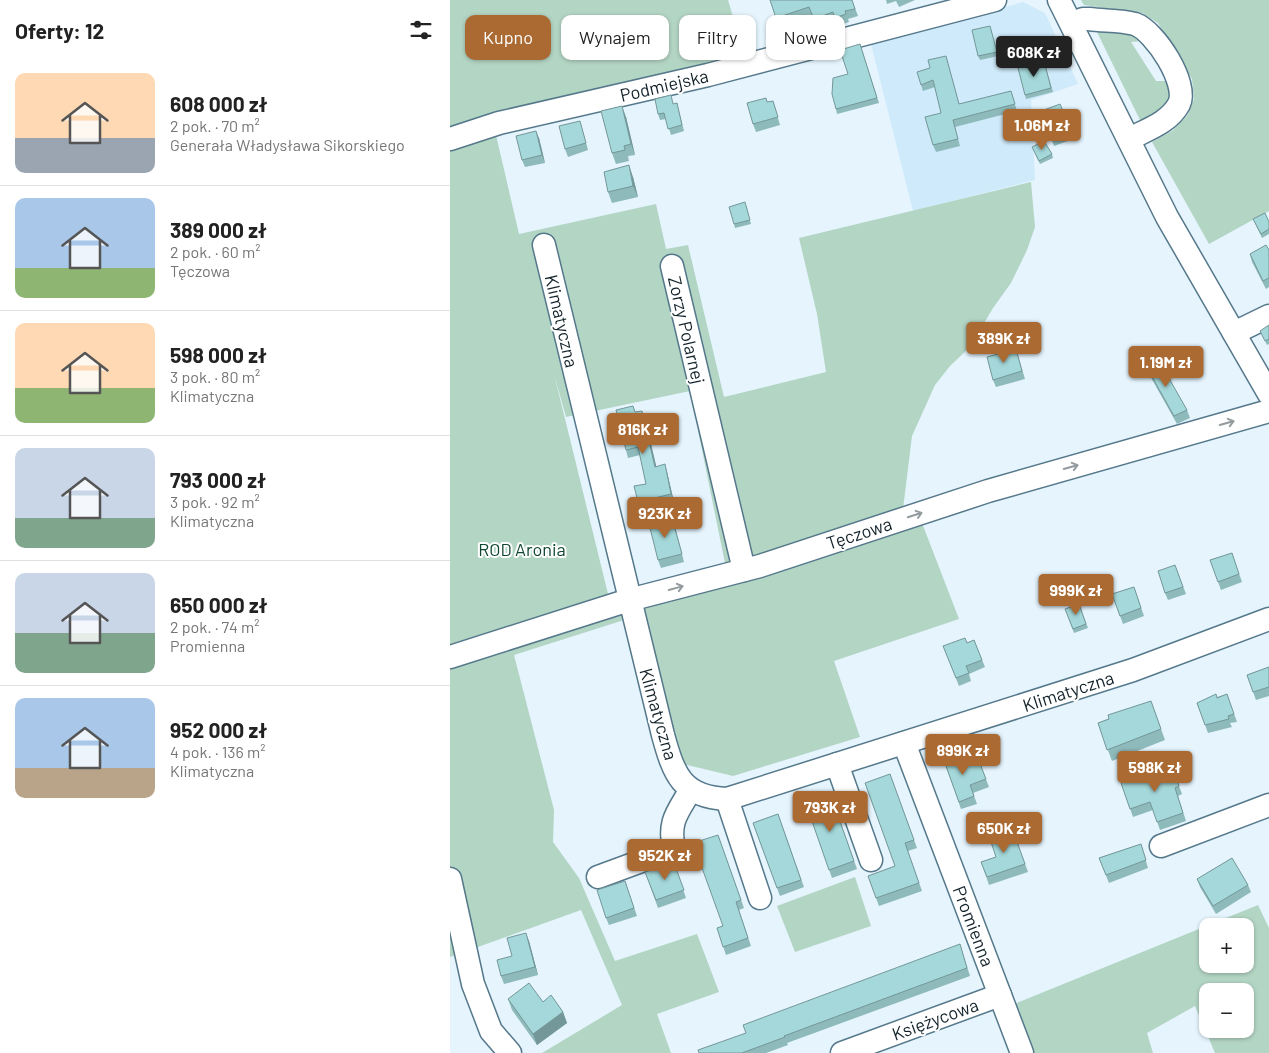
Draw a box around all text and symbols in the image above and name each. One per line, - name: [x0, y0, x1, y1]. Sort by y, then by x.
- chip: Kupno: [465, 15, 551, 60]
- chip: Wynajem: [561, 15, 669, 60]
- chip: Filtry: [679, 15, 756, 60]
- chip: Nowe: [766, 15, 845, 60]
- icon: filters: [407, 16, 435, 44]
- text: Oferty: 12: [15, 18, 104, 43]
- pin: 608K zł: [988, 36, 1080, 78]
- text: 608K zł: [1007, 42, 1061, 61]
- street label: Podmiejska: [618, 64, 710, 106]
- text: 608 000 zł: [170, 91, 268, 116]
- icon: home: [55, 93, 115, 153]
- pin: 1.06M zł: [990, 108, 1094, 151]
- text: 1.06M zł: [1014, 115, 1070, 134]
- text: 2 pok. · 70 m²: [170, 116, 260, 135]
- text: Generała Władysława Sikorskiego: [170, 135, 405, 154]
- text: 389 000 zł: [170, 217, 267, 242]
- icon: home: [55, 218, 115, 278]
- text: 2 pok. · 60 m²: [170, 242, 260, 261]
- text: Tęczowa: [170, 261, 230, 280]
- street label: Klimatyczna: [541, 272, 583, 370]
- street label: Zorzy Polarnej: [664, 274, 710, 386]
- pin: 389K zł: [958, 322, 1050, 364]
- text: 389K zł: [977, 328, 1031, 347]
- text: 598 000 zł: [170, 342, 267, 367]
- icon: home: [55, 343, 115, 403]
- pin: 1.19M zł: [1114, 346, 1218, 388]
- text: 1.19M zł: [1139, 352, 1193, 371]
- text: 3 pok. · 80 m²: [170, 367, 260, 386]
- text: Klimatyczna: [170, 386, 254, 405]
- pin: 816K zł: [597, 412, 689, 455]
- one-way arrow: [1219, 418, 1235, 427]
- text: 816K zł: [618, 419, 668, 438]
- one-way arrow: [1062, 462, 1078, 472]
- text: 793 000 zł: [170, 467, 266, 492]
- icon: home: [55, 468, 115, 528]
- text: 3 pok. · 92 m²: [170, 492, 260, 511]
- pin: 923K zł: [619, 496, 711, 539]
- text: 923K zł: [638, 503, 692, 522]
- one-way arrow: [907, 510, 923, 519]
- text: Klimatyczna: [170, 511, 254, 530]
- street label: Tęczowa: [824, 512, 894, 554]
- park label: ROD Aronia: [478, 538, 566, 560]
- pin: 999K zł: [1030, 574, 1122, 616]
- text: 999K zł: [1049, 580, 1103, 599]
- one-way arrow: [668, 583, 684, 592]
- text: 650 000 zł: [170, 592, 268, 617]
- icon: home: [55, 593, 115, 653]
- text: 2 pok. · 74 m²: [170, 617, 259, 636]
- text: Promienna: [170, 636, 245, 655]
- street label: Klimatyczna: [635, 665, 683, 763]
- street label: Klimatyczna: [1020, 666, 1116, 716]
- text: 952 000 zł: [170, 717, 267, 742]
- icon: home: [55, 718, 115, 778]
- pin: 899K zł: [917, 734, 1009, 776]
- text: 899K zł: [936, 740, 990, 759]
- text: 4 pok. · 136 m²: [170, 742, 265, 761]
- pin: 598K zł: [1109, 750, 1201, 793]
- text: 598K zł: [1128, 757, 1182, 776]
- text: Klimatyczna: [170, 761, 254, 780]
- pin: 793K zł: [784, 790, 876, 833]
- text: 793K zł: [804, 797, 856, 816]
- pin: 650K zł: [958, 812, 1050, 854]
- text: 650K zł: [977, 818, 1031, 837]
- pin: 952K zł: [619, 838, 711, 881]
- text: 952K zł: [638, 845, 692, 864]
- street label: Promienna: [949, 883, 999, 969]
- map controls: [1199, 918, 1254, 1038]
- button: +: [1199, 918, 1254, 973]
- button: −: [1199, 983, 1254, 1038]
- street label: Księżycowa: [889, 993, 981, 1045]

